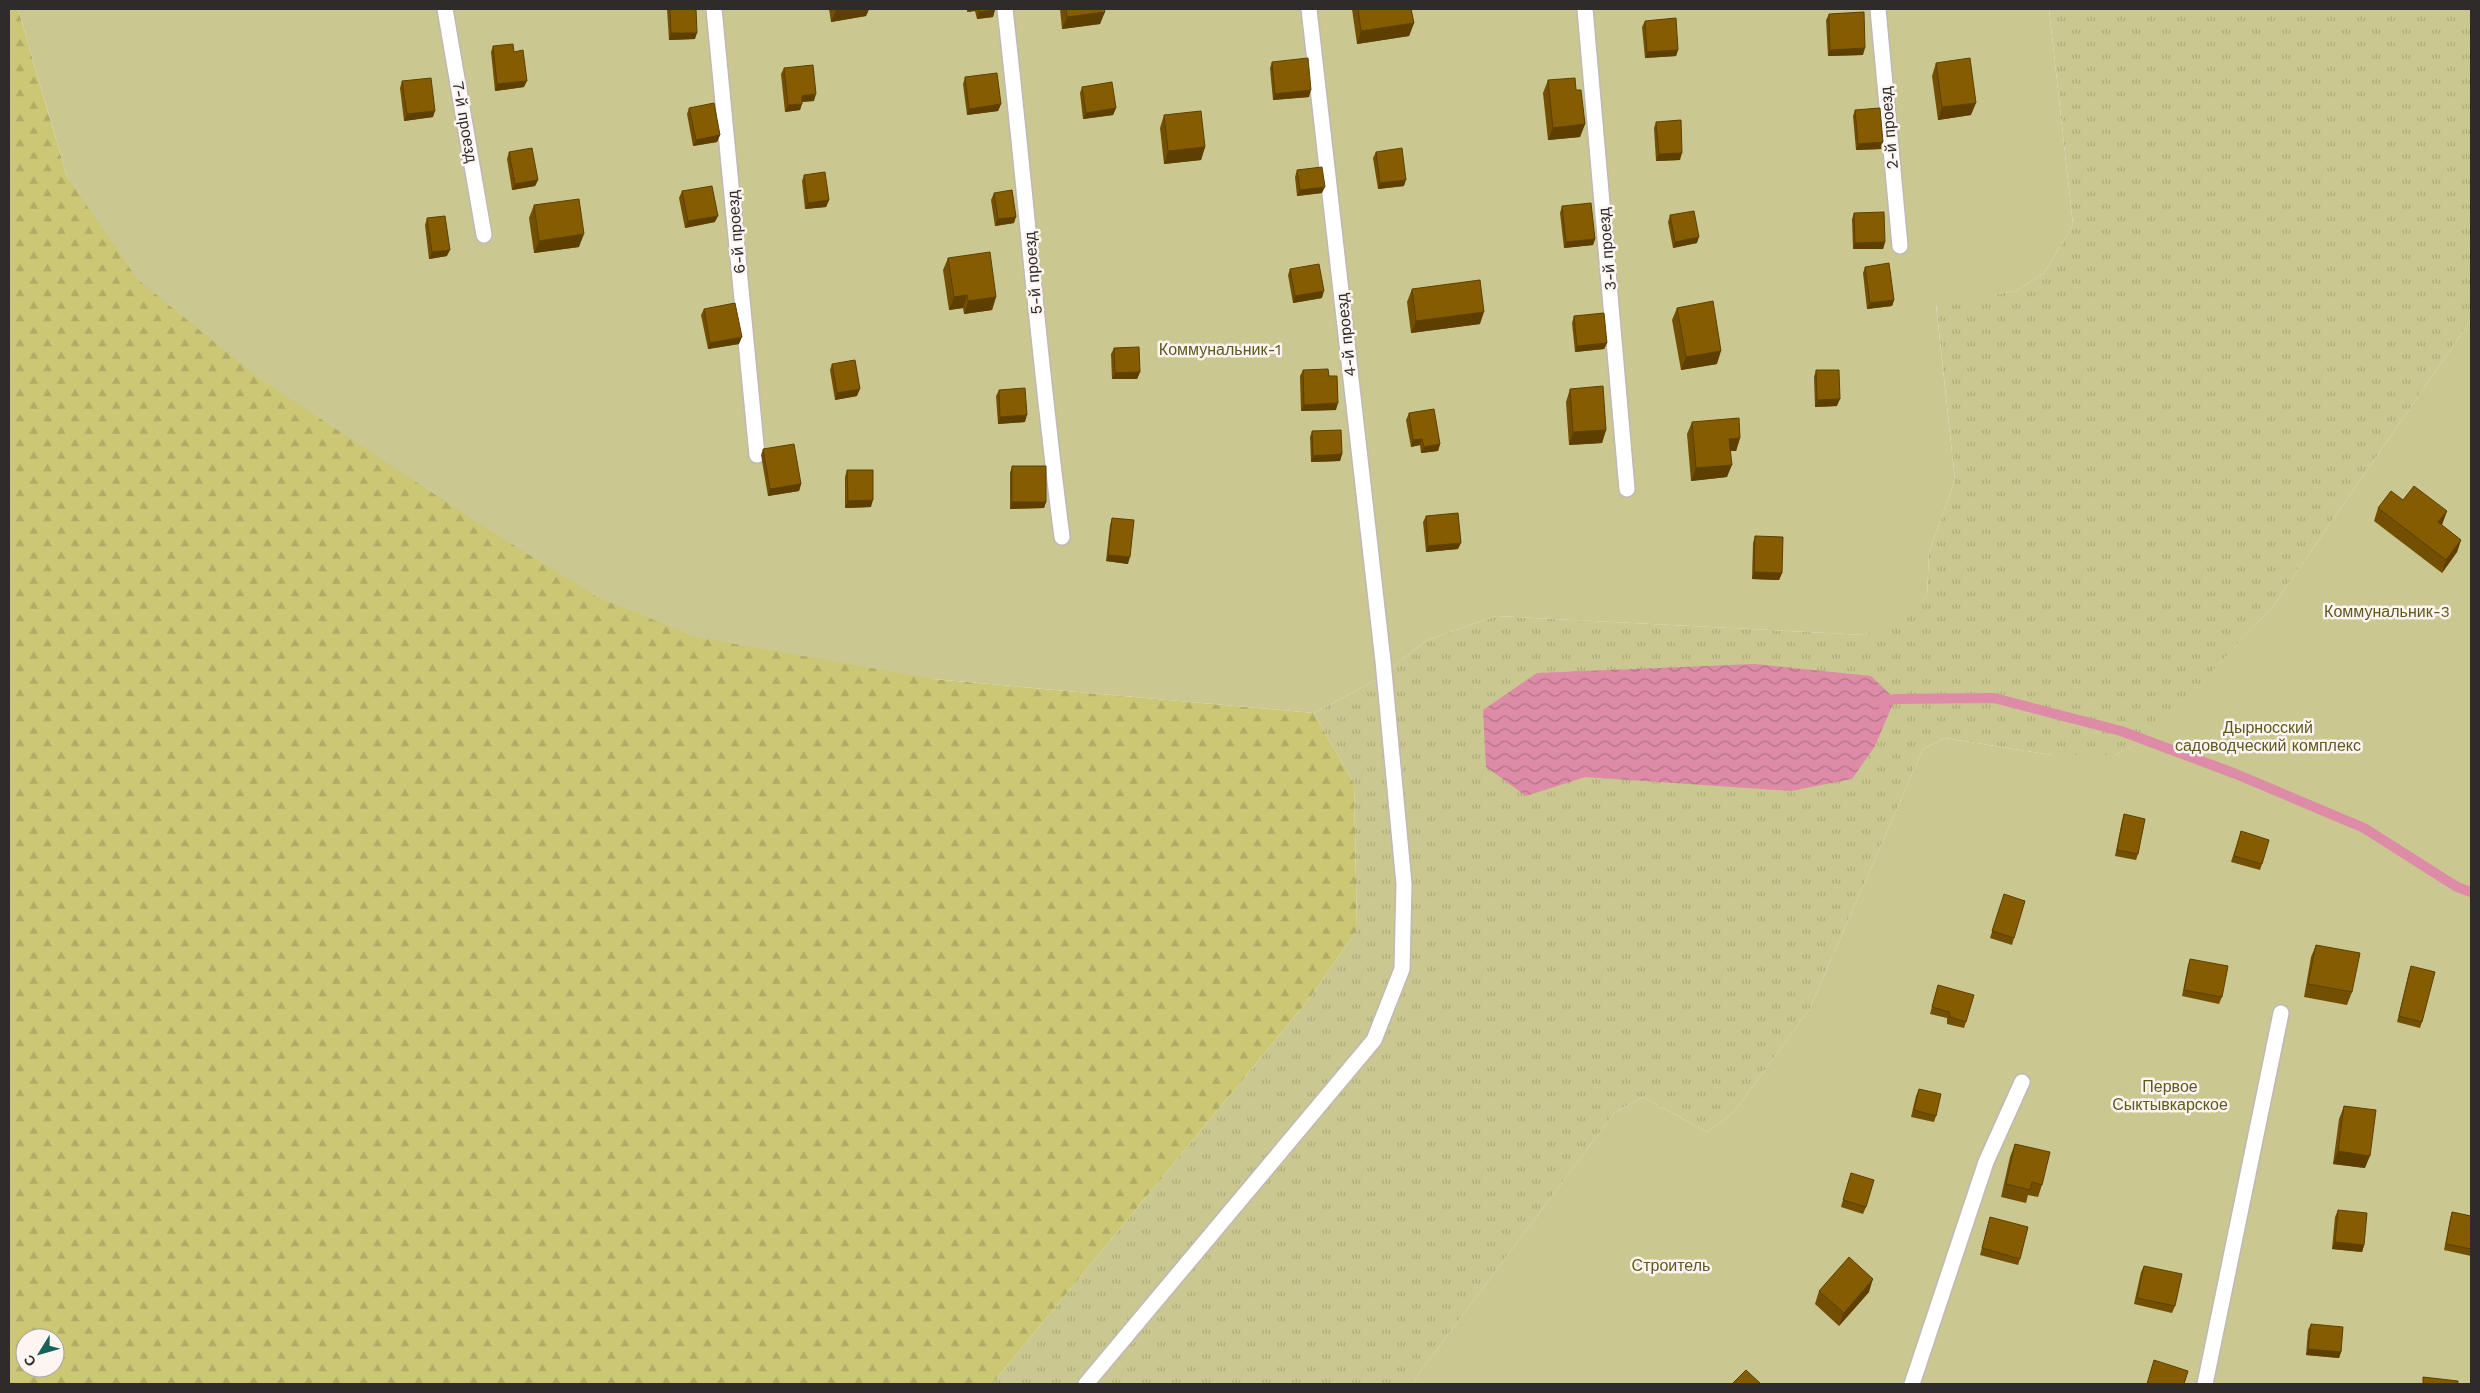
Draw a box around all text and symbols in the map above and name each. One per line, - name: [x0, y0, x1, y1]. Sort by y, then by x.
- street label: 7-й проезд: [449, 80, 482, 165]
- street label: 2-й проезд: [1876, 85, 1902, 170]
- street label: 6-й проезд: [723, 189, 749, 274]
- street label: 3-й проезд: [1594, 206, 1620, 291]
- street label: 5-й проезд: [1020, 230, 1046, 315]
- street label: 4-й проезд: [1332, 292, 1360, 378]
- park label: Коммунальник-1: [1159, 340, 1281, 359]
- park label: Коммунальник-3: [2324, 602, 2450, 621]
- park label: Дырносский садоводческий комплекс: [2175, 718, 2361, 755]
- park label: Первое Сыктывкарское: [2112, 1077, 2228, 1114]
- park label: Строитель: [1632, 1256, 1710, 1275]
- north arrow: [15, 1328, 65, 1378]
- text: С: [20, 1352, 39, 1370]

